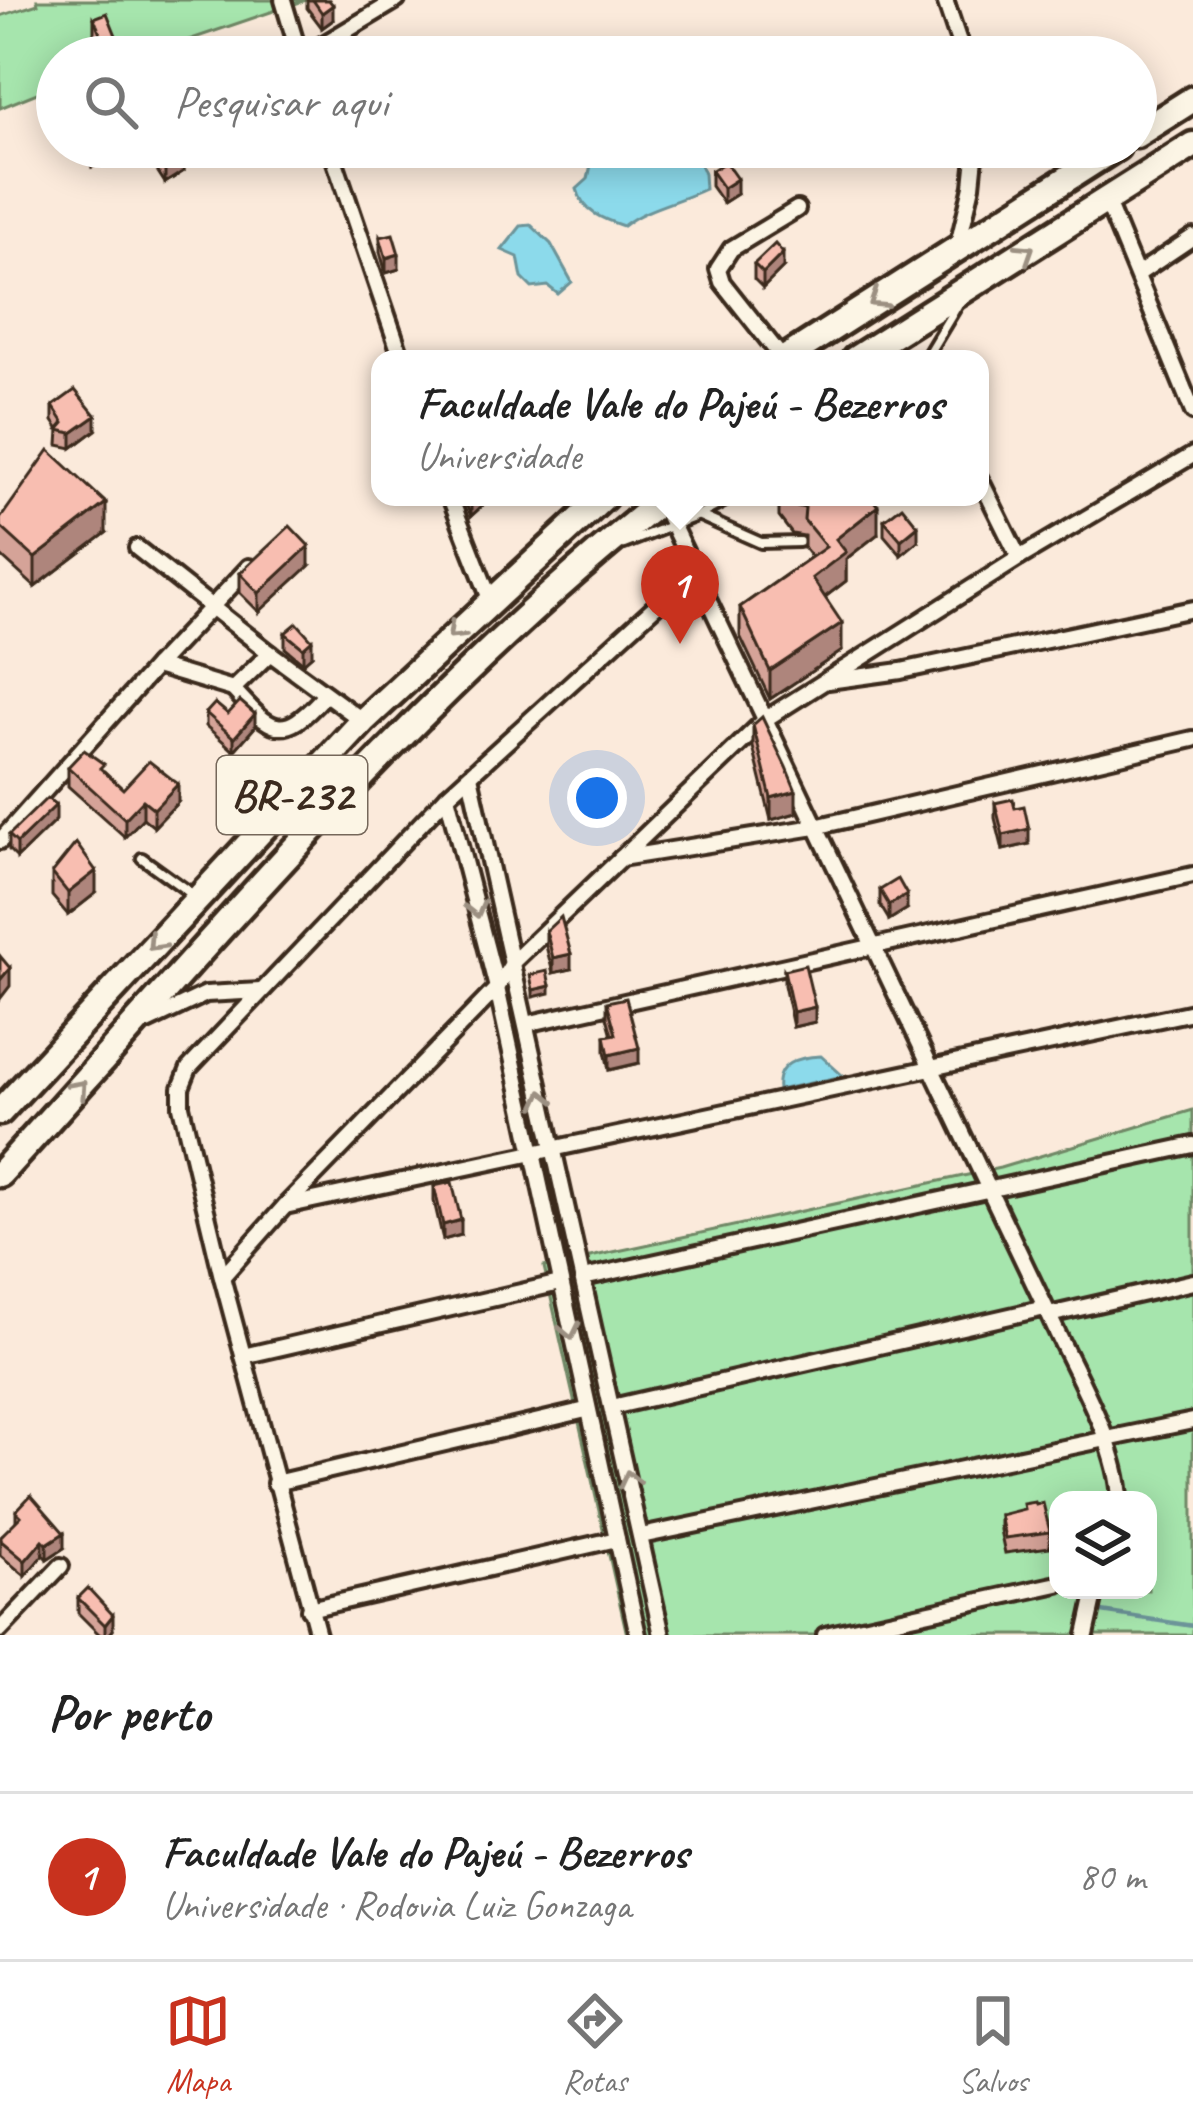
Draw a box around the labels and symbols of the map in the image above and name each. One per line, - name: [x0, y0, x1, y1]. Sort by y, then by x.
- one-way arrow: [1012, 244, 1034, 266]
- one-way arrow: [868, 286, 890, 308]
- pin: 1: [641, 545, 719, 644]
- one-way arrow: [448, 618, 469, 640]
- road number: BR-232: [217, 756, 367, 834]
- your location: [567, 768, 627, 828]
- one-way arrow: [462, 898, 487, 919]
- one-way arrow: [148, 929, 170, 950]
- one-way arrow: [65, 1080, 86, 1101]
- one-way arrow: [532, 1089, 557, 1110]
- one-way arrow: [556, 1320, 582, 1340]
- one-way arrow: [617, 1470, 642, 1490]

